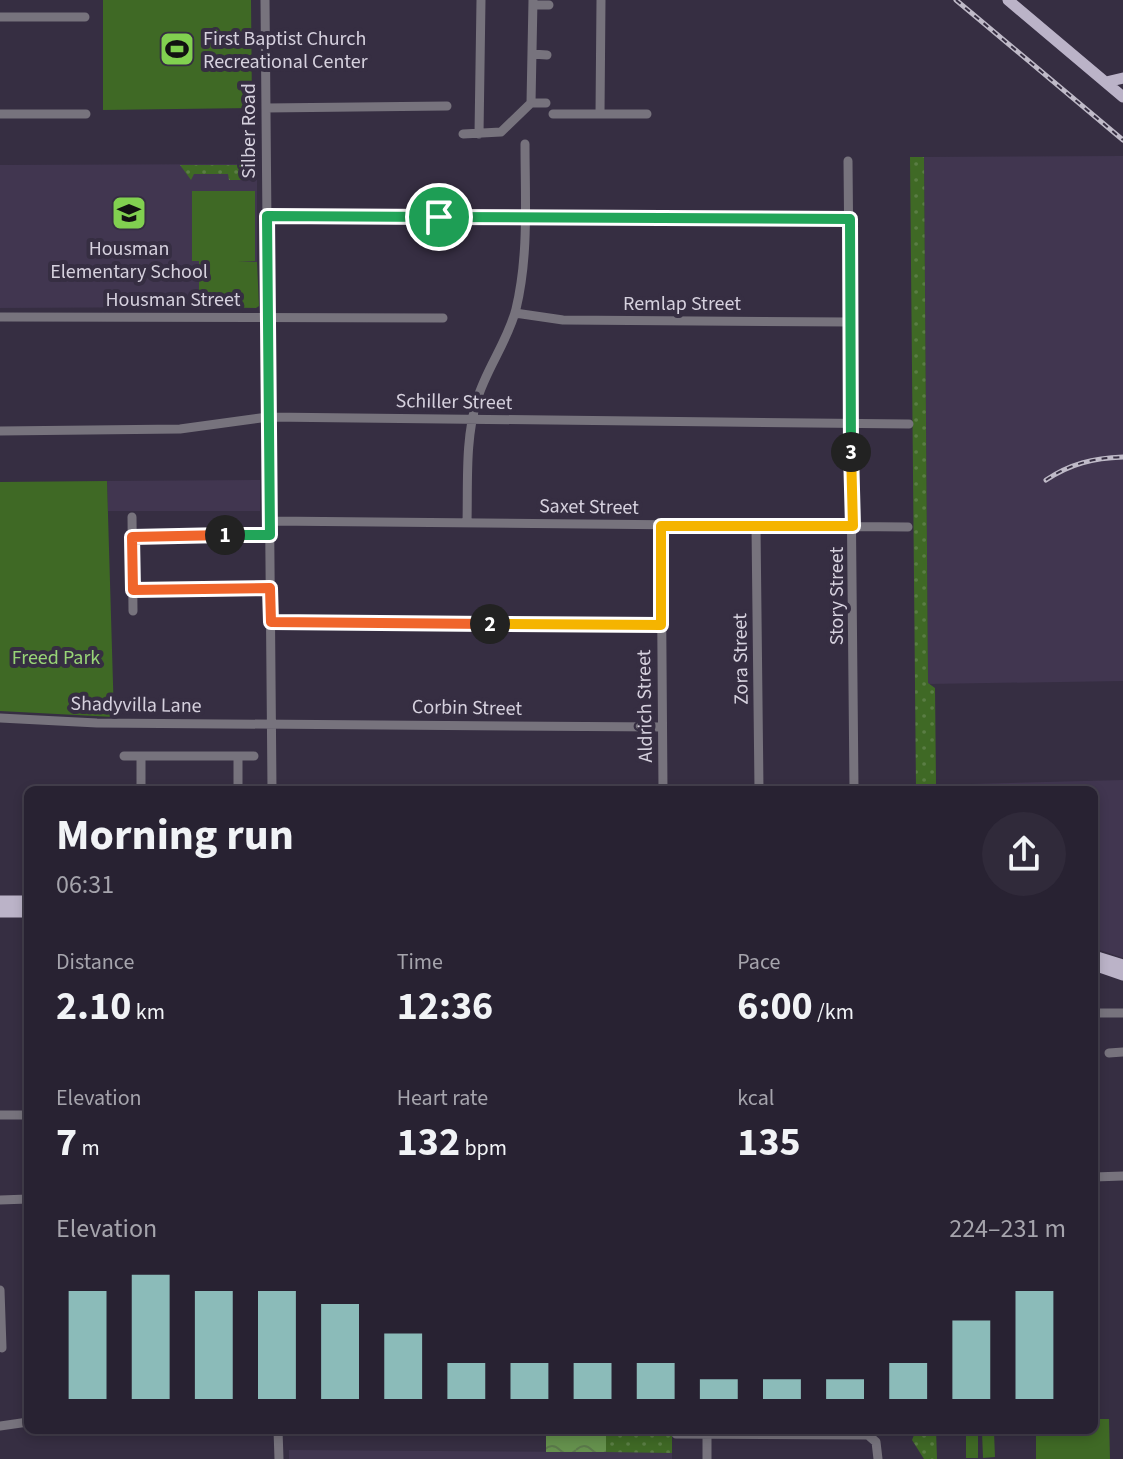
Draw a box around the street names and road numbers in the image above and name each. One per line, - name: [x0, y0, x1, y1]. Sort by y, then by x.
- street label: Silber Road: [235, 83, 263, 179]
- street label: Housman Street: [106, 286, 241, 314]
- street label: Remlap Street: [623, 290, 741, 318]
- street label: Schiller Street: [395, 387, 513, 417]
- street label: Saxet Street: [539, 492, 639, 522]
- street label: Story Street: [823, 547, 851, 645]
- street label: Zora Street: [726, 613, 756, 705]
- street label: Aldrich Street: [630, 649, 660, 763]
- street label: Shadyvilla Lane: [70, 690, 202, 720]
- street label: Corbin Street: [412, 693, 523, 723]

